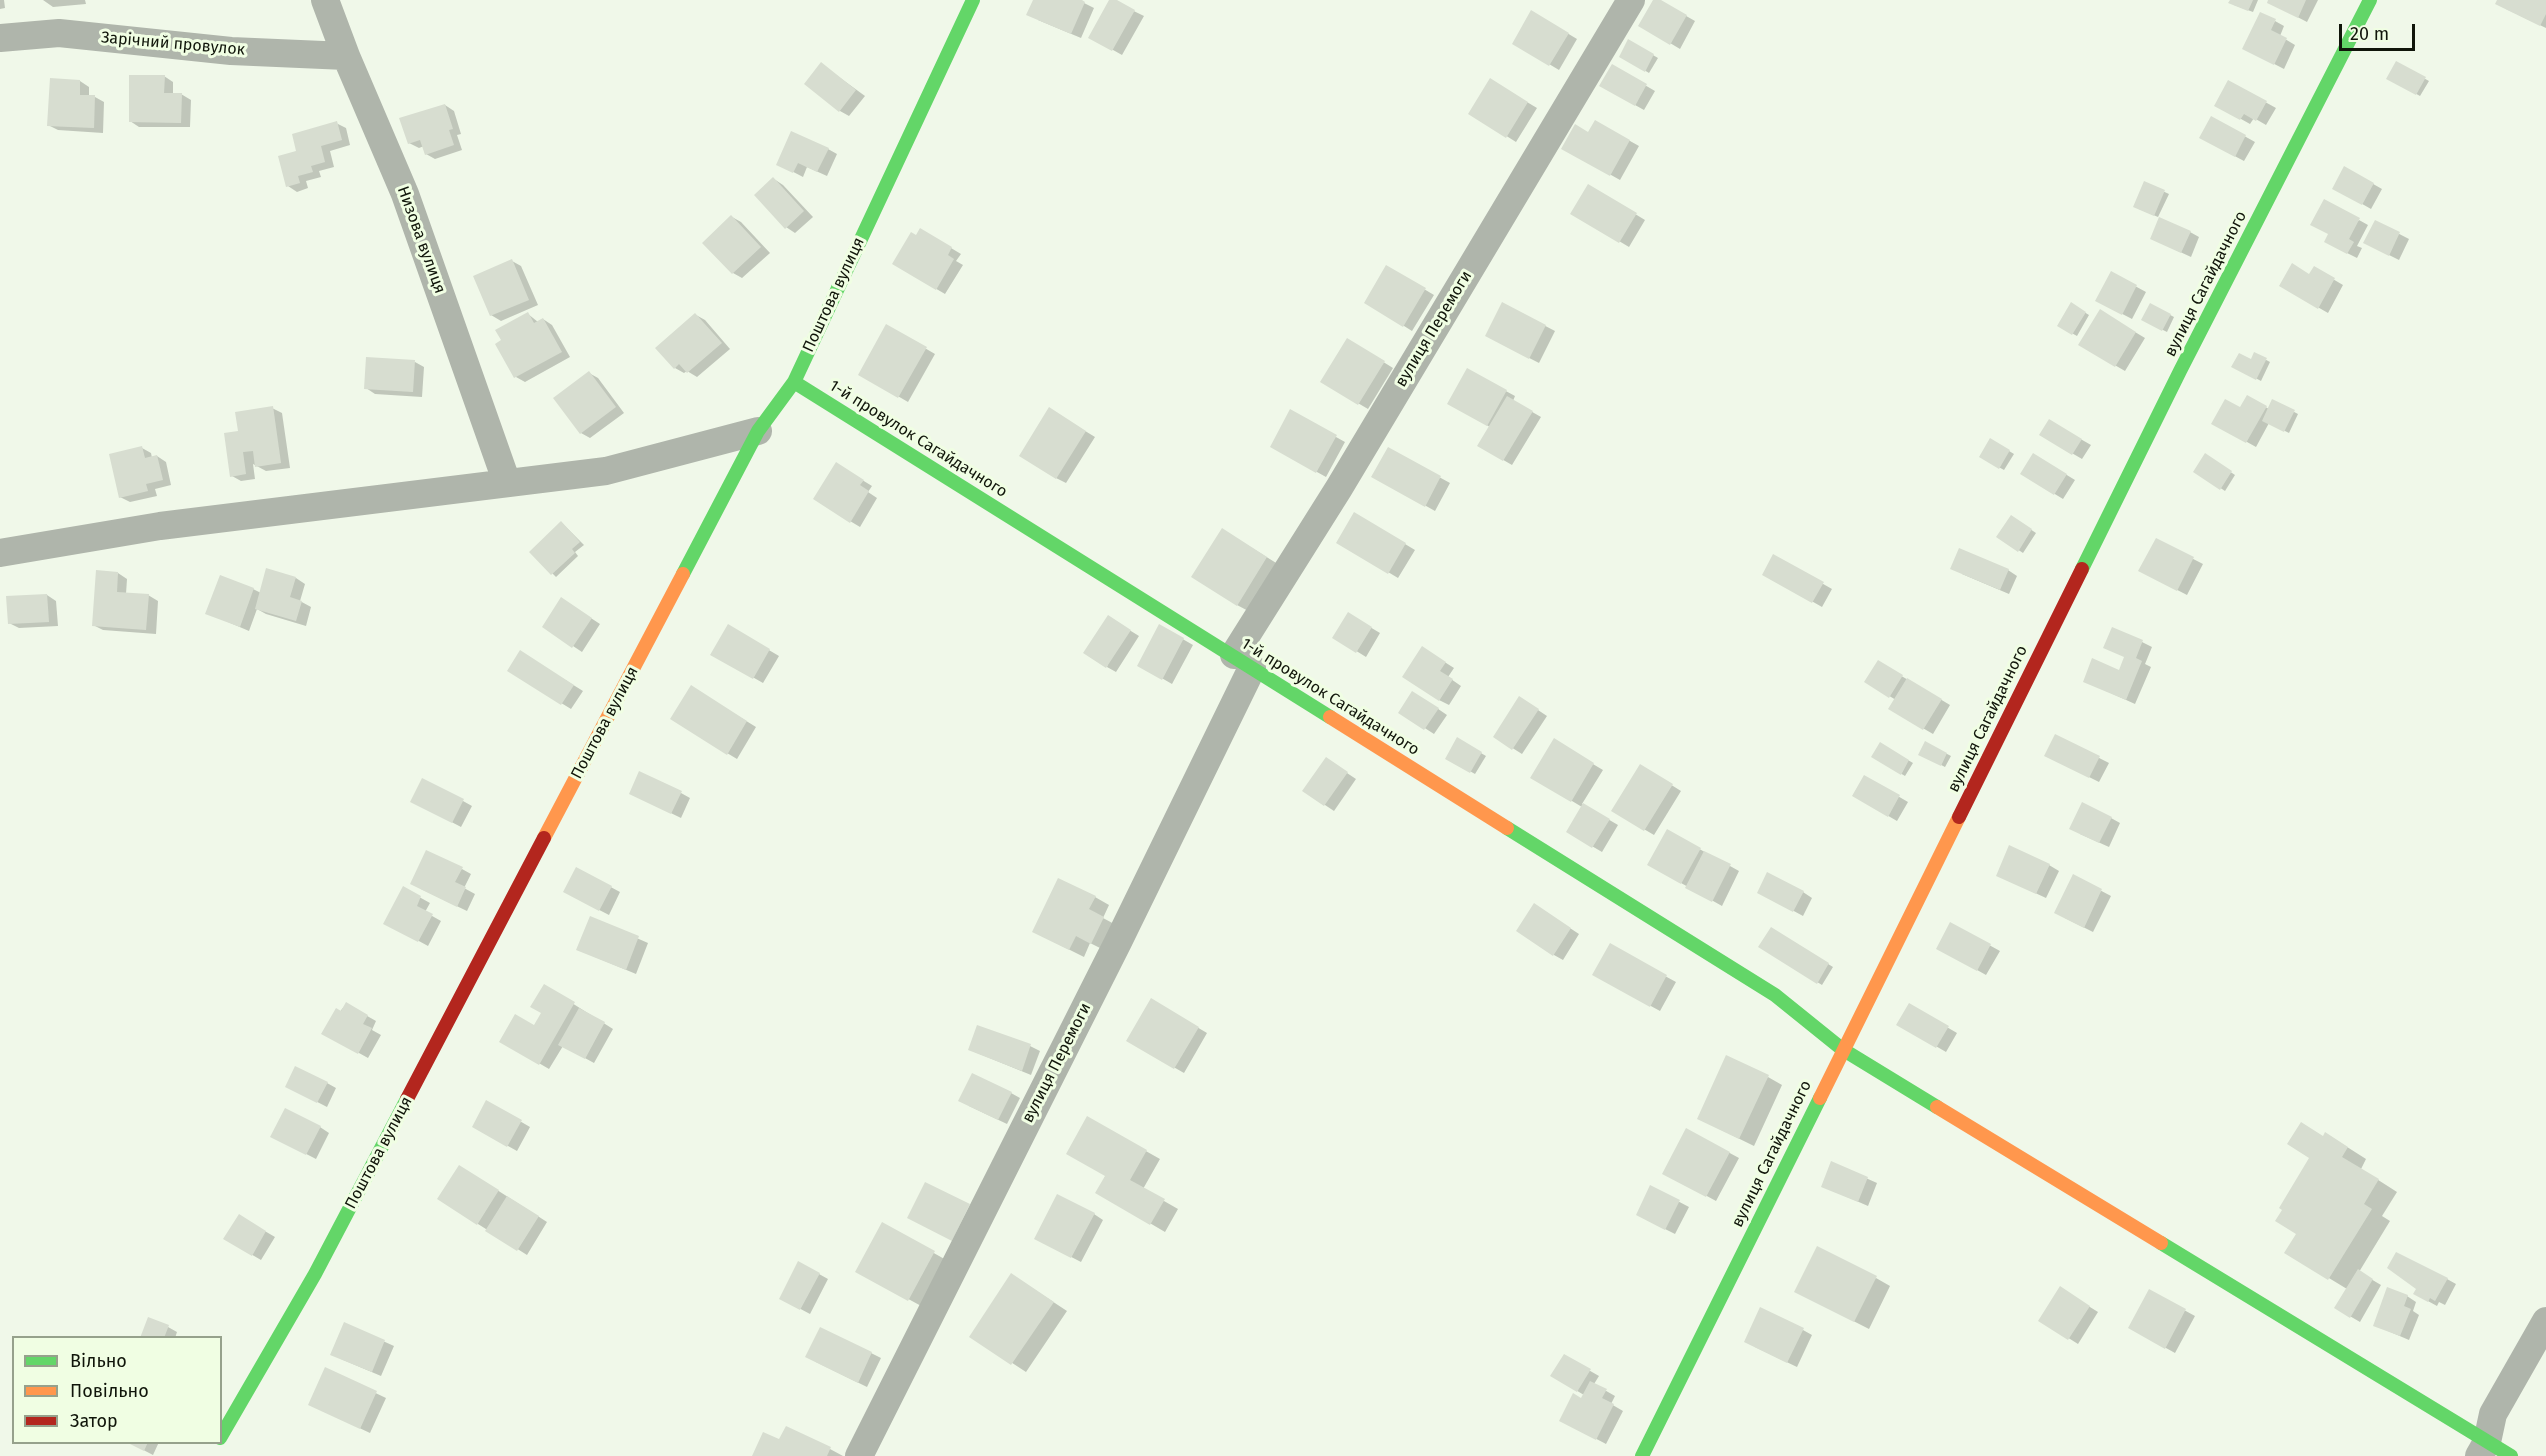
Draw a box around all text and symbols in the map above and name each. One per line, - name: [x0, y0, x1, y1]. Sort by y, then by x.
- scale bar: [2342, 12, 2418, 50]
- text: 20 m: [2350, 23, 2389, 45]
- street label: Зарічний провулок: [100, 28, 246, 60]
- street label: Низова вулиця: [393, 184, 449, 296]
- street label: вулиця Сагайдачного: [2161, 208, 2251, 360]
- street label: Поштова вулиця: [799, 235, 869, 355]
- street label: вулиця Перемоги: [1392, 267, 1476, 391]
- street label: 1-й провулок Сагайдачного: [825, 376, 1011, 502]
- street label: 1-й провулок Сагайдачного: [1237, 634, 1423, 760]
- street label: вулиця Сагайдачного: [1944, 642, 2032, 796]
- street label: Поштова вулиця: [567, 664, 643, 782]
- street label: вулиця Перемоги: [1018, 1000, 1096, 1126]
- street label: вулиця Сагайдачного: [1728, 1077, 1816, 1231]
- street label: Поштова вулиця: [341, 1094, 417, 1212]
- legend: [12, 1336, 222, 1444]
- text: Вільно: [70, 1350, 127, 1372]
- text: Повільно: [70, 1380, 149, 1402]
- text: Затор: [70, 1410, 118, 1432]

